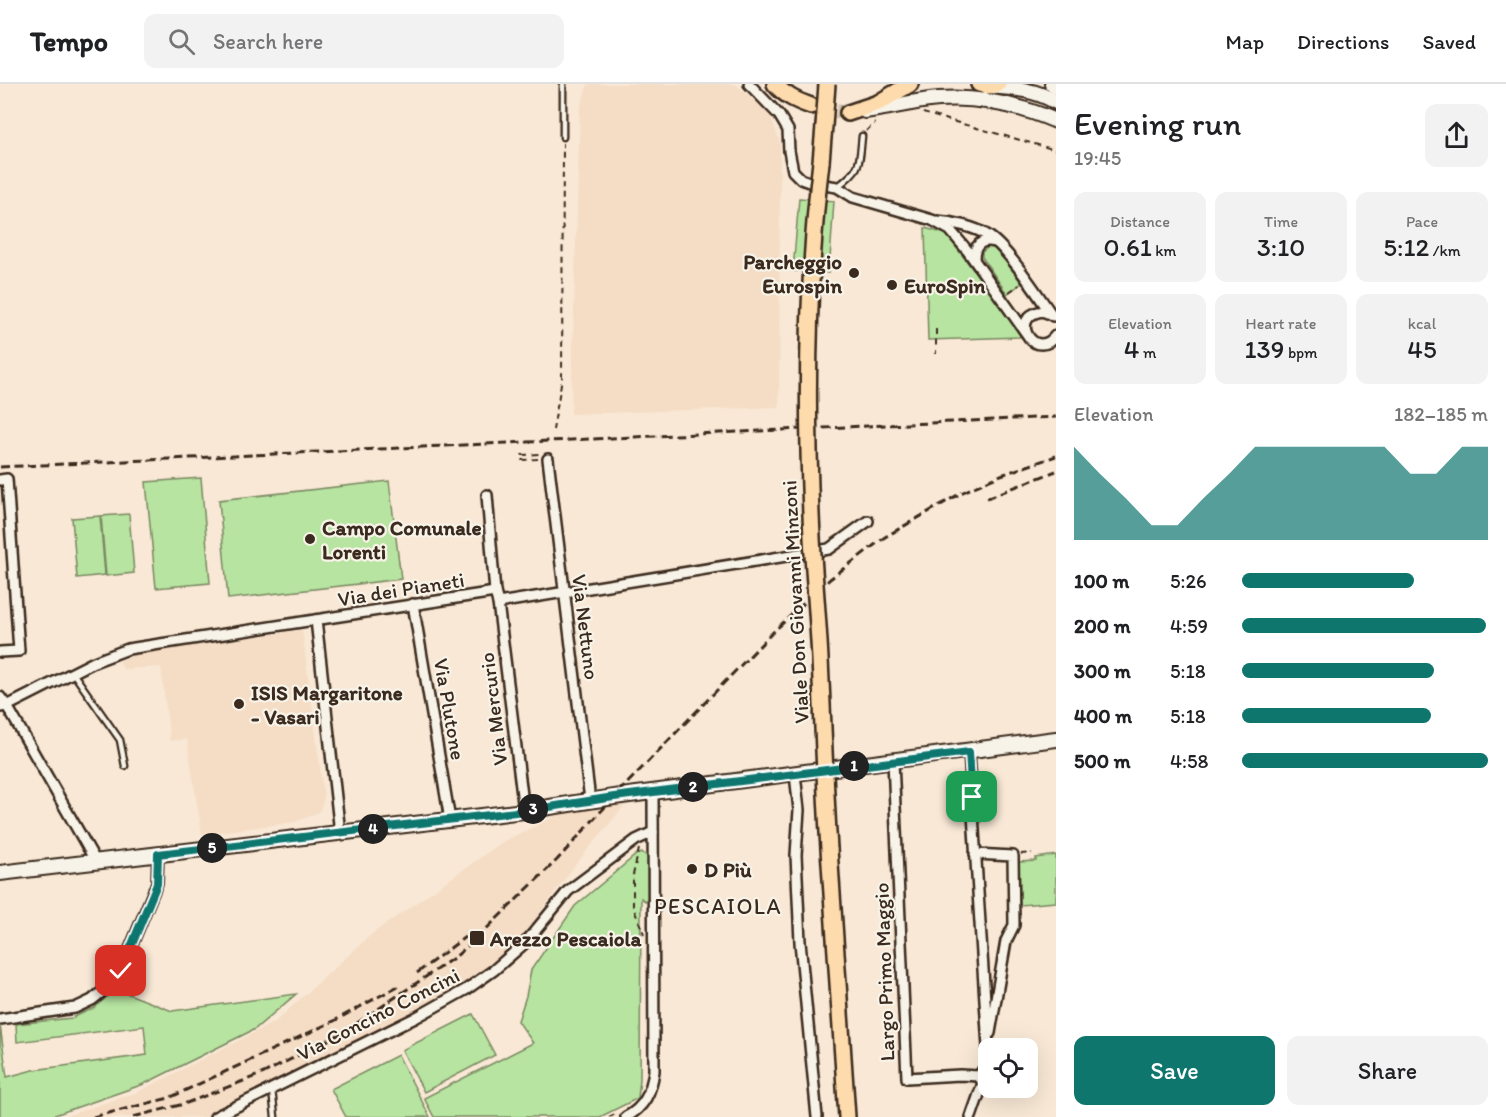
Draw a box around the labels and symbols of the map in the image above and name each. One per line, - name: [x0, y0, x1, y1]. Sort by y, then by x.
- place label: Parcheggio Eurospin: [743, 249, 842, 299]
- marker: Parcheggio Eurospin: [847, 266, 861, 280]
- place label: EuroSpin: [904, 273, 986, 299]
- marker: EuroSpin: [885, 278, 899, 292]
- street label: Viale Don Giovanni Minzoni: [776, 480, 814, 724]
- place label: Campo Comunale Lorenti: [322, 515, 482, 564]
- marker: Campo Comunale Lorenti: [303, 532, 317, 546]
- street label: Via dei Pianeti: [336, 567, 466, 611]
- street label: Via Nettuno: [567, 573, 605, 681]
- street label: Via Mercurio: [474, 651, 512, 767]
- street label: Via Plutone: [429, 656, 471, 762]
- place label: ISIS Margaritone - Vasari: [251, 680, 403, 729]
- marker: ISIS Margaritone - Vasari: [232, 697, 246, 711]
- pin: 1: [839, 751, 869, 781]
- pin: [946, 771, 997, 822]
- pin: 2: [678, 772, 708, 802]
- pin: 3: [518, 794, 548, 824]
- pin: 4: [358, 814, 388, 844]
- pin: 5: [197, 833, 227, 863]
- place label: D Più: [704, 857, 752, 882]
- marker: D Più: [685, 862, 699, 876]
- street label: Largo Primo Maggio: [868, 882, 900, 1062]
- district label: PESCAIOLA: [654, 893, 782, 920]
- place label: Arezzo Pescaiola: [489, 926, 642, 951]
- marker: Arezzo Pescaiola: [468, 929, 486, 947]
- pin: [95, 945, 146, 996]
- street label: Via Concino Concini: [292, 962, 464, 1066]

